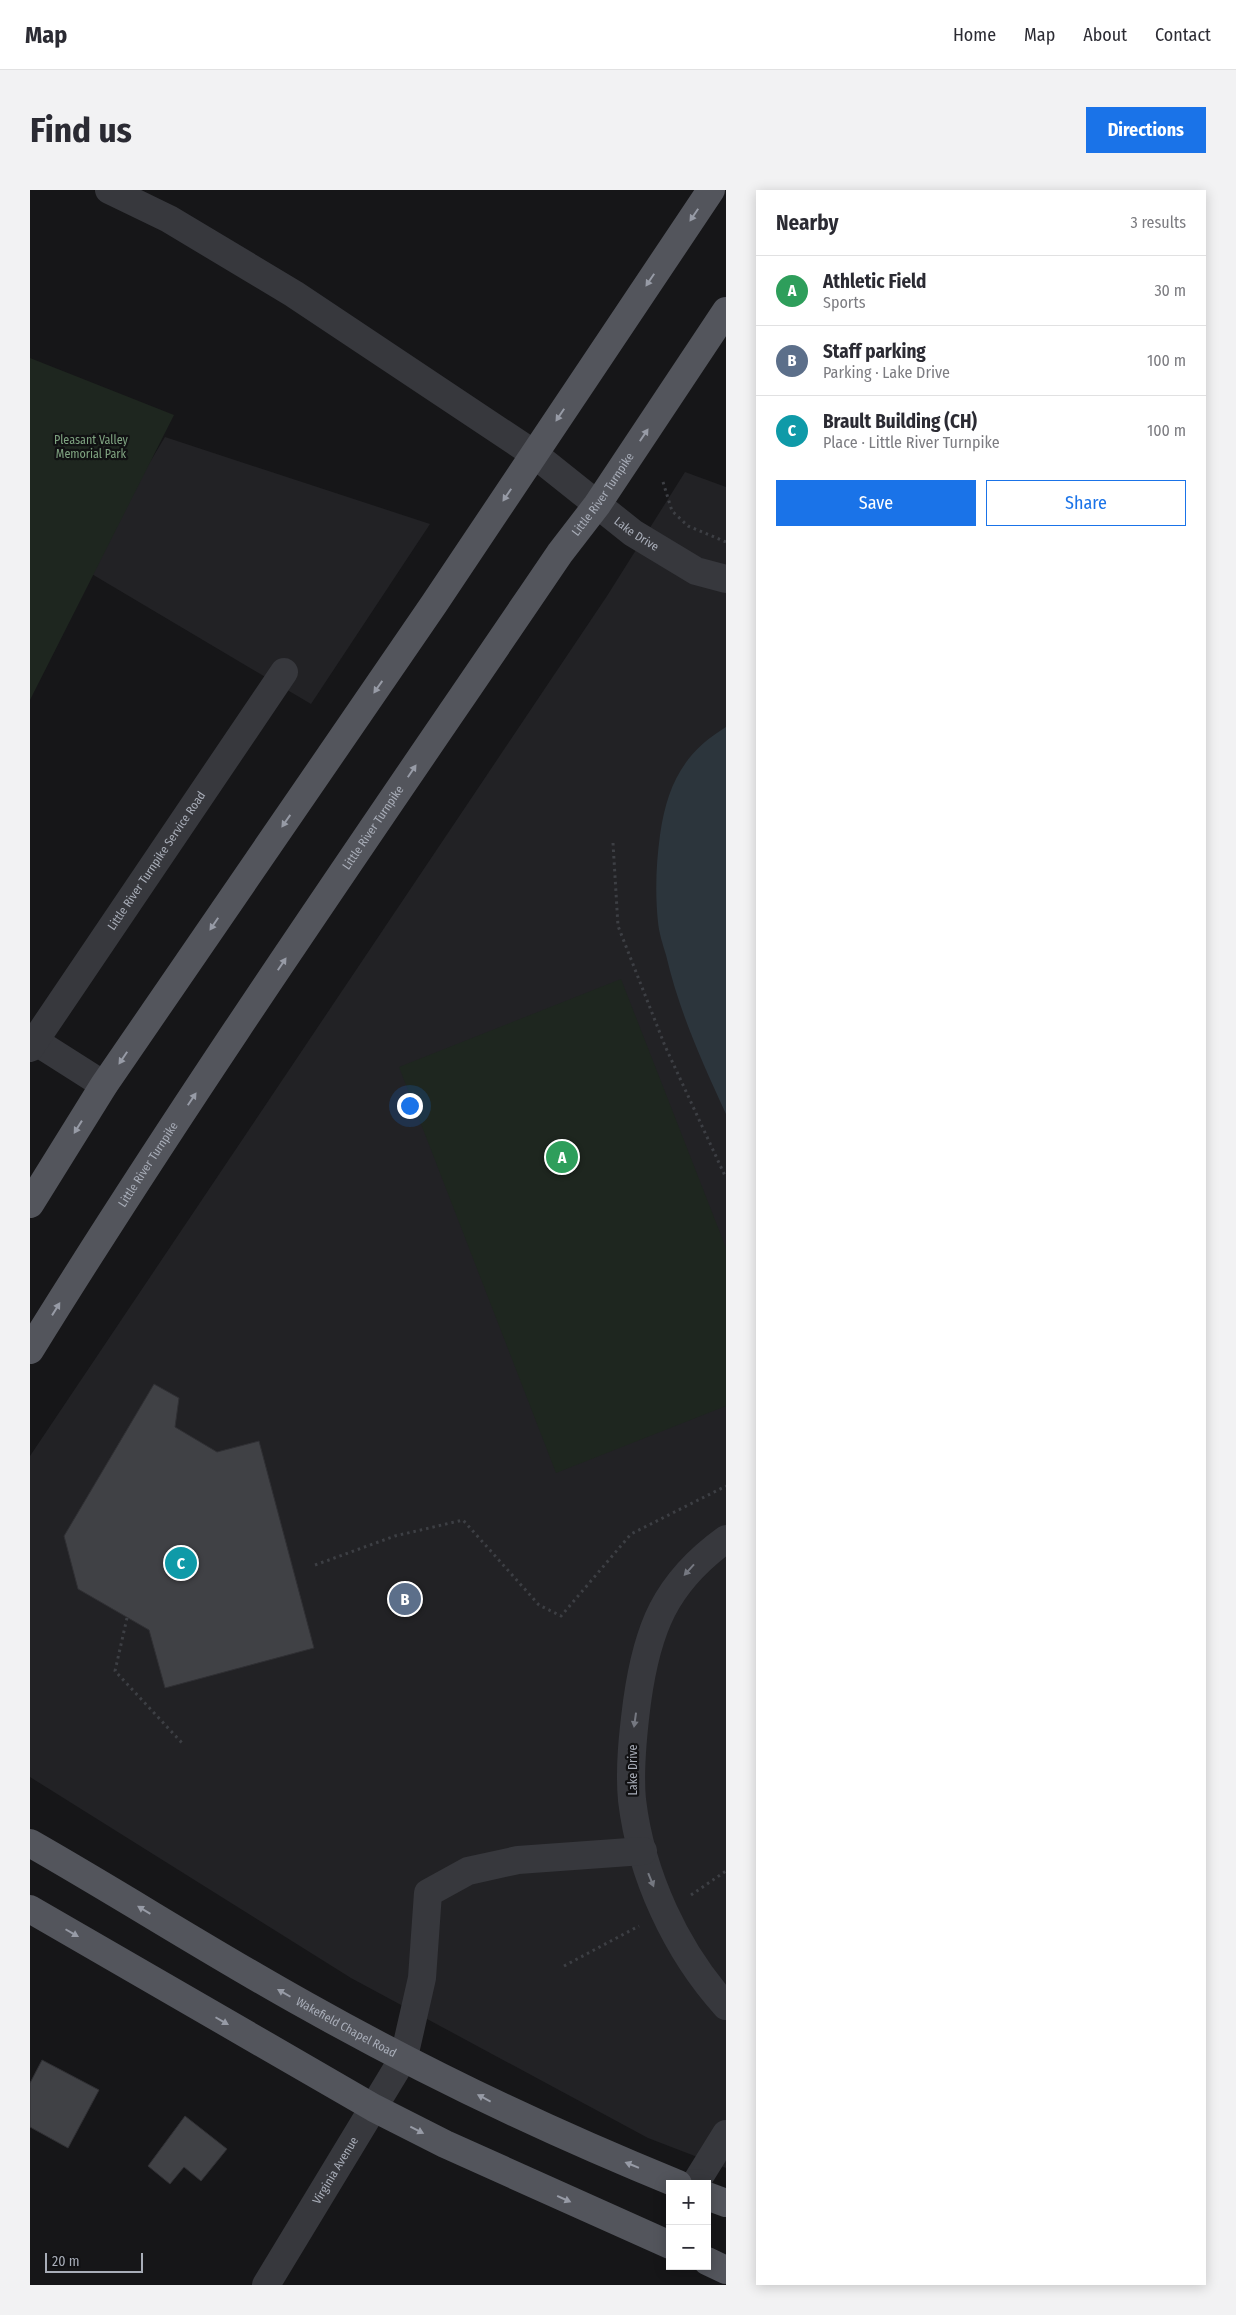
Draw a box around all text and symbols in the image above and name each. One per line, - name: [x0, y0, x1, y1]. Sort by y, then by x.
- text: Map: [25, 21, 67, 49]
- text: Home: [953, 24, 996, 46]
- text: Map: [1024, 24, 1055, 46]
- text: About: [1083, 24, 1127, 46]
- text: Contact: [1155, 24, 1211, 46]
- button: Directions: [1086, 107, 1206, 153]
- text: Find us: [30, 109, 132, 151]
- one-way arrow: [689, 208, 699, 222]
- text: Nearby: [776, 210, 838, 236]
- text: 3 results: [1130, 213, 1186, 232]
- text: Athletic Field: [823, 270, 926, 293]
- one-way arrow: [646, 274, 655, 287]
- text: A: [788, 281, 796, 300]
- text: 30 m: [1154, 281, 1186, 300]
- text: Sports: [823, 293, 866, 312]
- text: Staff parking: [823, 340, 926, 363]
- text: B: [788, 351, 796, 370]
- text: 100 m: [1147, 351, 1186, 370]
- text: Parking · Lake Drive: [823, 363, 950, 382]
- one-way arrow: [555, 409, 565, 422]
- text: Brault Building (CH): [823, 410, 977, 433]
- text: C: [788, 421, 796, 440]
- text: 100 m: [1147, 421, 1186, 440]
- one-way arrow: [639, 429, 649, 442]
- park label: Pleasant Valley Memorial Park: [54, 433, 129, 461]
- text: Place · Little River Turnpike: [823, 433, 1000, 452]
- street label: Little River Turnpike: [569, 450, 637, 539]
- button: Save: [776, 480, 976, 526]
- button: Share: [986, 480, 1186, 526]
- one-way arrow: [502, 488, 512, 502]
- street label: Lake Drive: [611, 514, 661, 554]
- one-way arrow: [373, 680, 383, 694]
- one-way arrow: [407, 765, 417, 778]
- street label: Little River Turnpike: [340, 783, 407, 872]
- street label: Little River Turnpike Service Road: [105, 789, 208, 933]
- one-way arrow: [281, 814, 291, 828]
- one-way arrow: [210, 918, 219, 931]
- one-way arrow: [277, 957, 287, 971]
- one-way arrow: [118, 1052, 127, 1065]
- one-way arrow: [187, 1092, 196, 1106]
- your location: [397, 1093, 423, 1119]
- street label: Little River Turnpike: [115, 1119, 181, 1210]
- one-way arrow: [74, 1120, 83, 1133]
- pin: A: [546, 1138, 578, 1176]
- one-way arrow: [51, 1302, 60, 1315]
- pin: C: [165, 1544, 197, 1582]
- one-way arrow: [684, 1564, 695, 1577]
- pin: B: [389, 1580, 421, 1618]
- one-way arrow: [630, 1712, 638, 1728]
- street label: Lake Drive: [626, 1745, 640, 1795]
- one-way arrow: [648, 1873, 656, 1887]
- one-way arrow: [138, 1906, 151, 1915]
- one-way arrow: [65, 1929, 79, 1938]
- one-way arrow: [278, 1988, 291, 1997]
- street label: Wakefield Chapel Road: [294, 1994, 399, 2060]
- one-way arrow: [215, 2017, 228, 2026]
- one-way arrow: [477, 2094, 492, 2102]
- one-way arrow: [410, 2126, 424, 2134]
- street label: Virginia Avenue: [310, 2134, 361, 2207]
- one-way arrow: [625, 2161, 639, 2169]
- map controls: [666, 2180, 711, 2270]
- button: +: [666, 2180, 711, 2225]
- one-way arrow: [557, 2195, 571, 2203]
- button: −: [666, 2225, 711, 2270]
- scale bar: [45, 2250, 142, 2273]
- text: 20 m: [52, 2253, 80, 2270]

